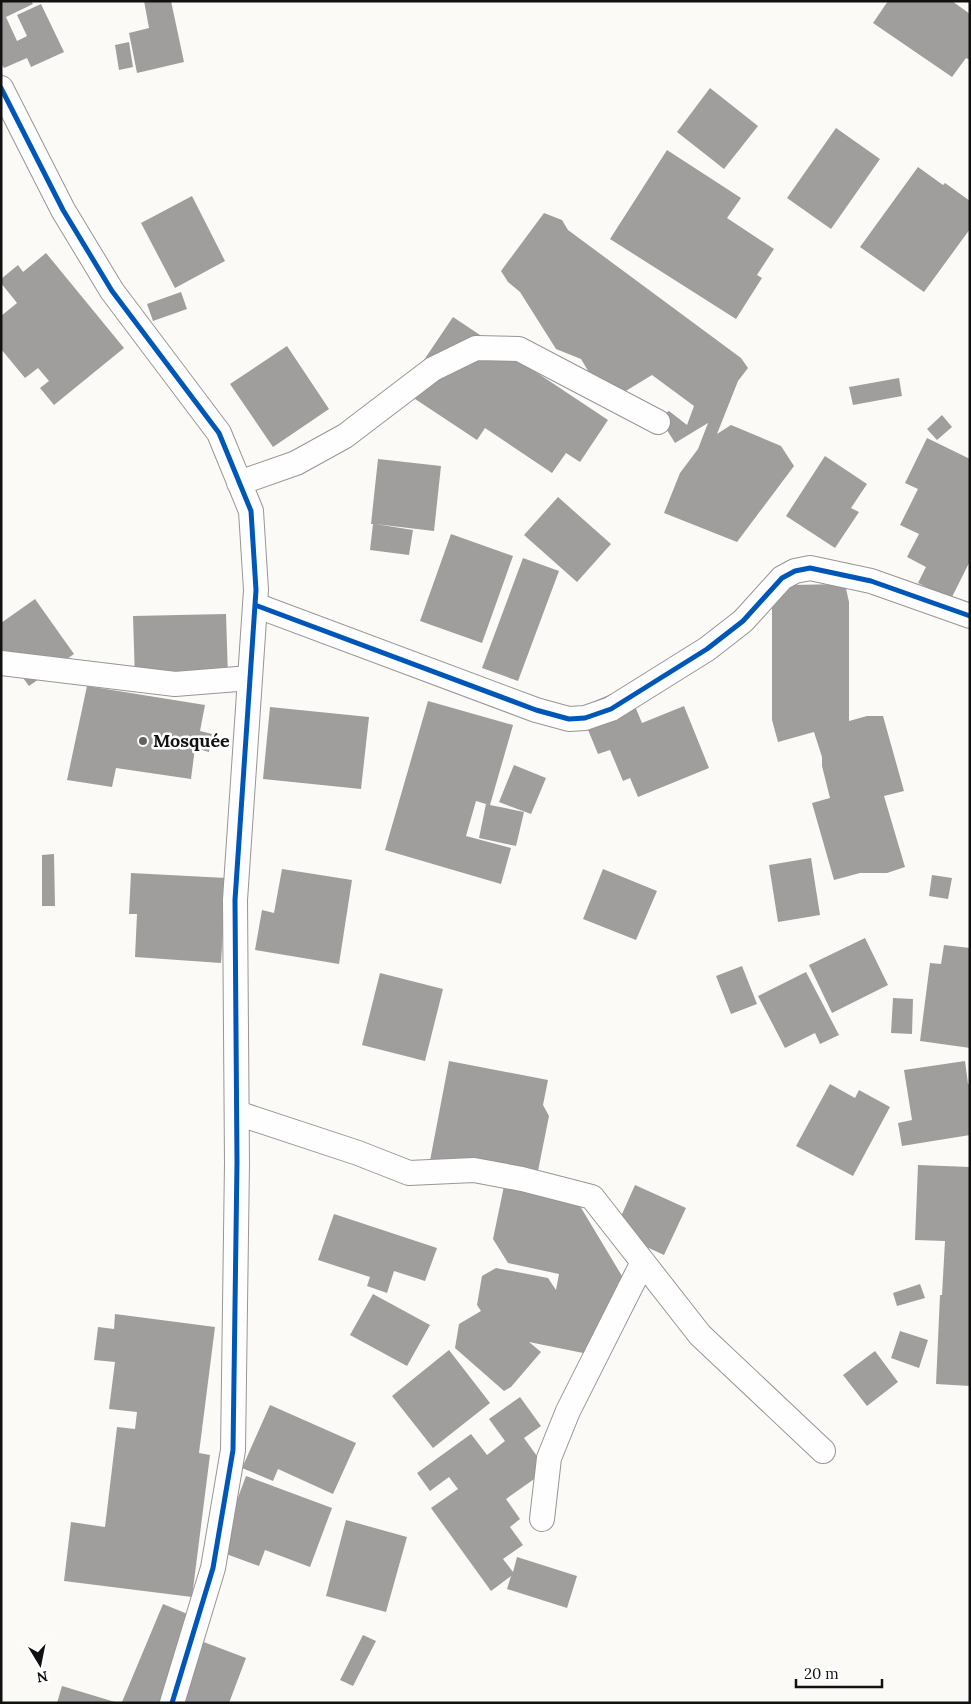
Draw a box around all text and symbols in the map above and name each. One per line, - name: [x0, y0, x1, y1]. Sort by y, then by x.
- place label: Mosquée: [153, 729, 230, 752]
- marker: Mosquée: [137, 735, 149, 747]
- north arrow: [15, 1639, 65, 1689]
- scale bar: [796, 1656, 882, 1688]
- text: 20 m: [804, 1664, 839, 1683]
- text: N: [35, 1667, 49, 1687]

